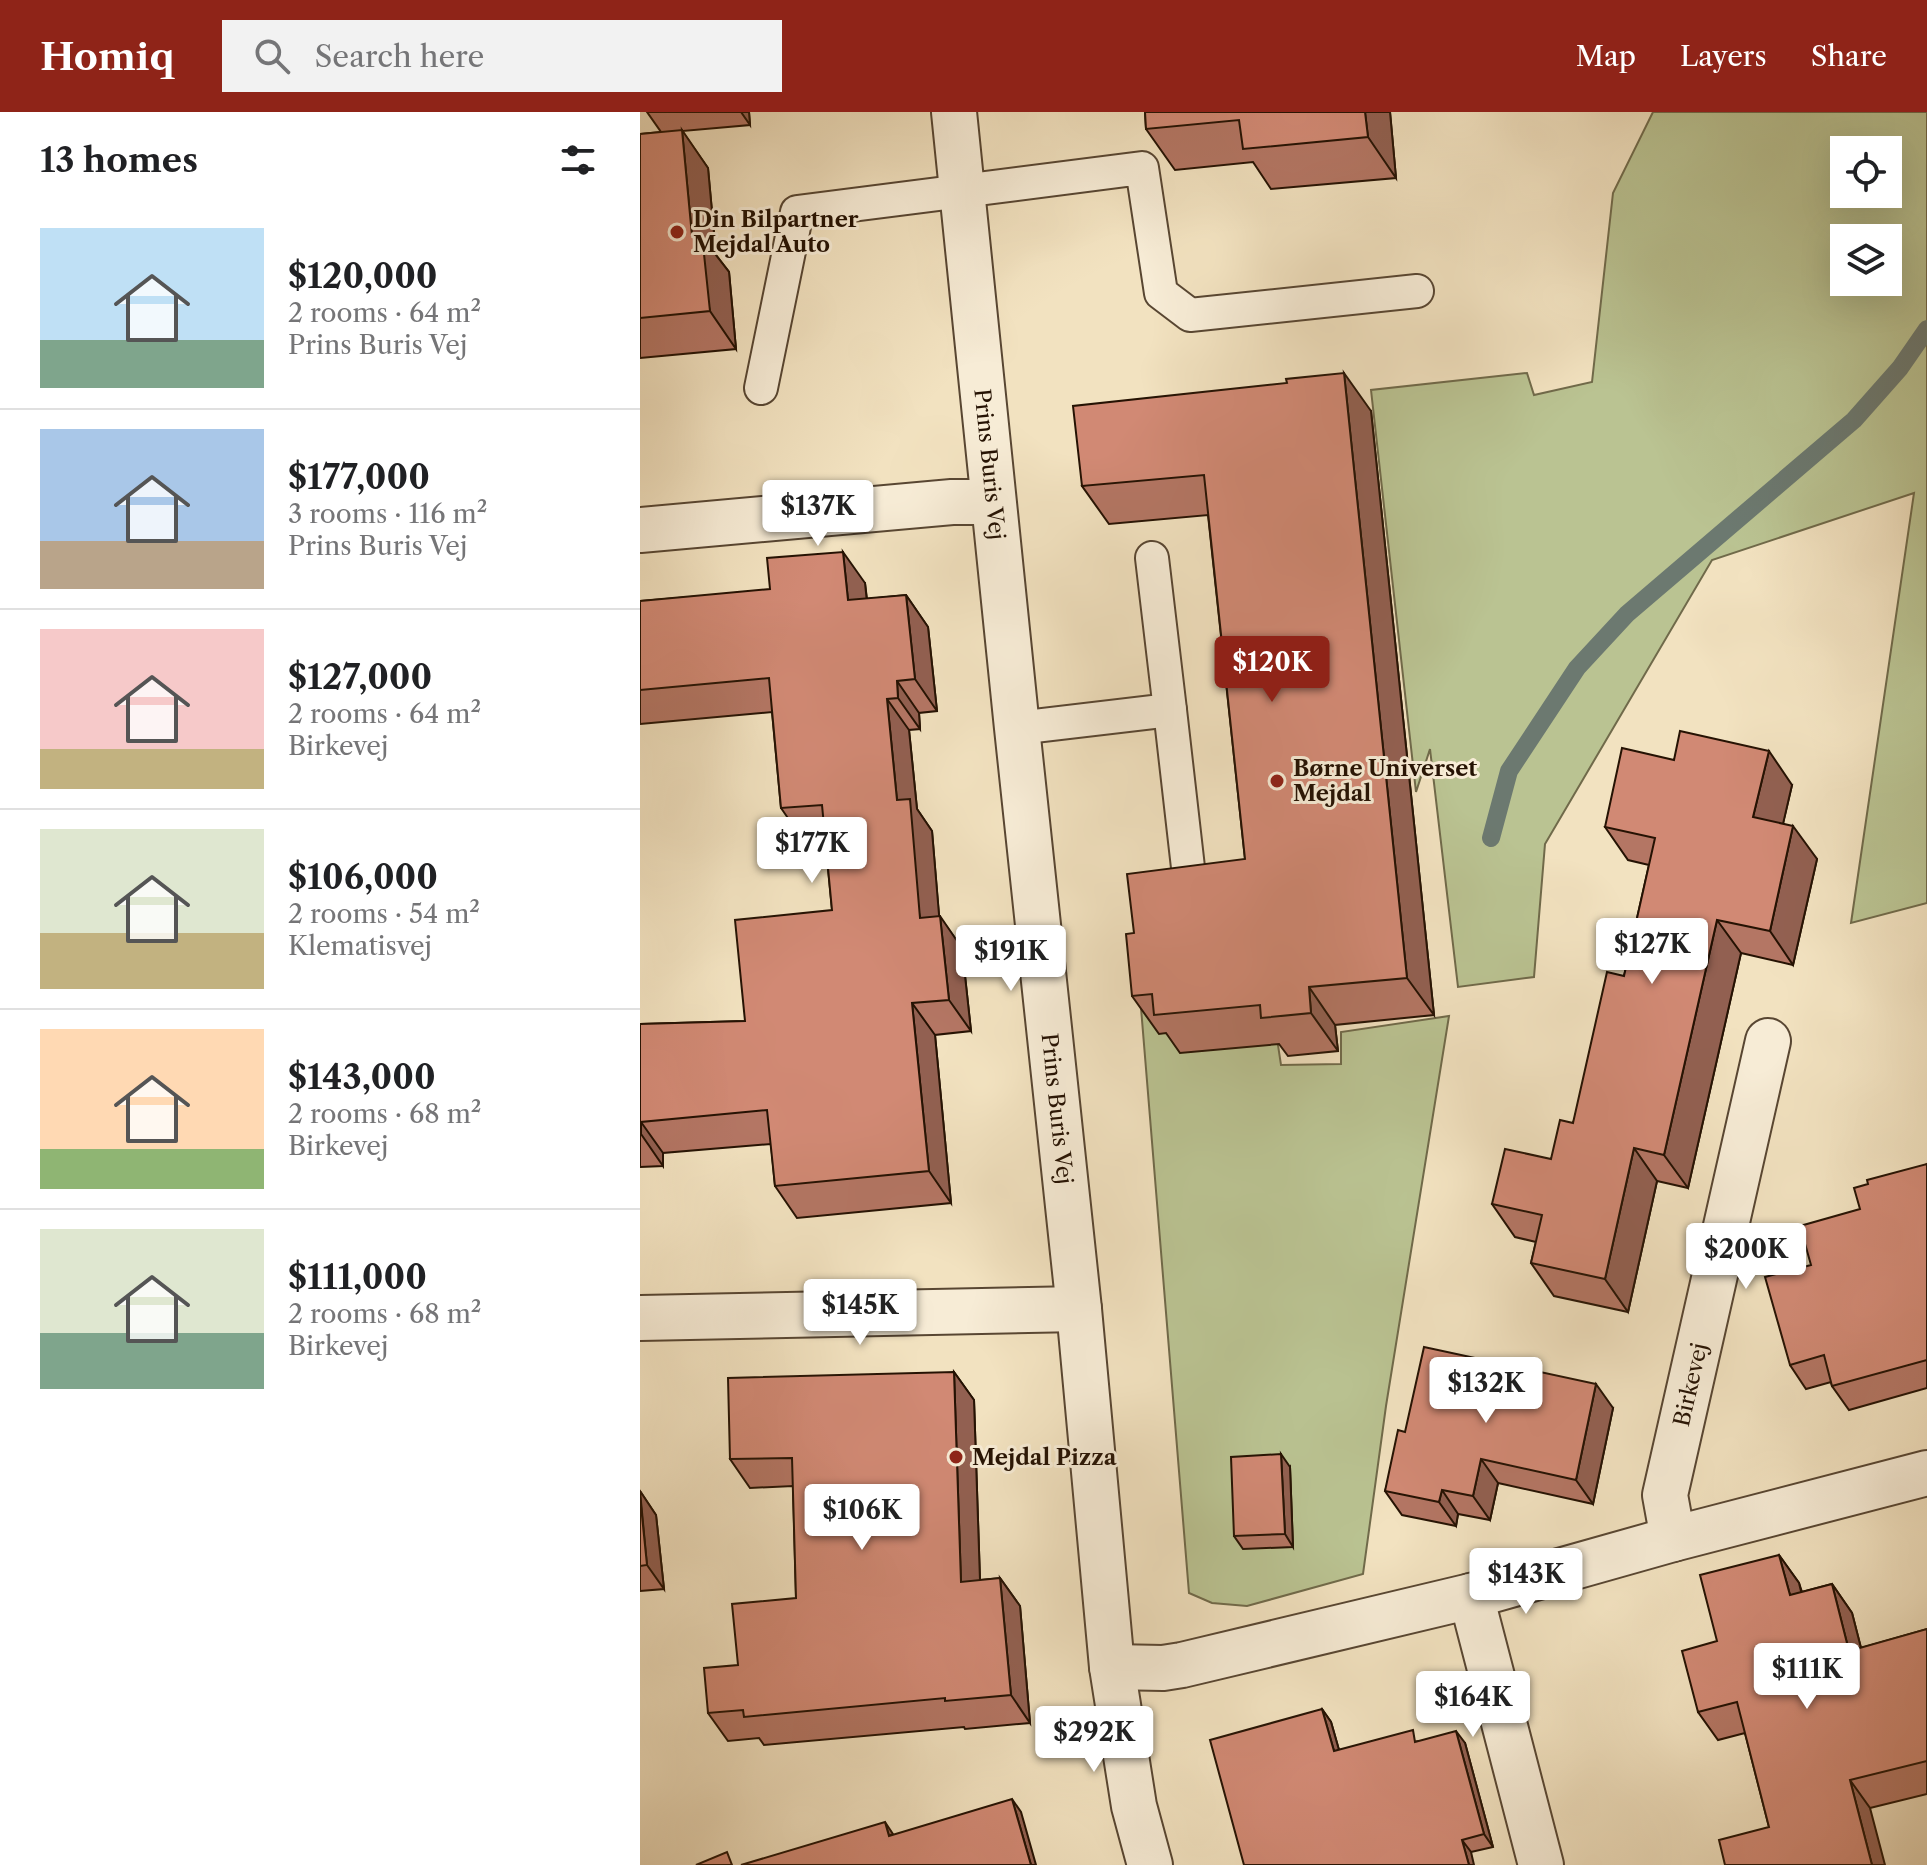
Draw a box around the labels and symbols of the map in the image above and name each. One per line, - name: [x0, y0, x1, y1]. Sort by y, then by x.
- place label: Din Bilpartner Mejdal Auto: [693, 206, 859, 258]
- marker: Din Bilpartner Mejdal Auto: [668, 223, 686, 241]
- street label: Prins Buris Vej: [968, 387, 1011, 541]
- pin: $137K: [762, 480, 874, 548]
- pin: $120K: [1216, 636, 1328, 704]
- place label: Børne Universet Mejdal: [1293, 755, 1477, 807]
- marker: Børne Universet Mejdal: [1268, 772, 1286, 790]
- pin: $177K: [756, 817, 868, 885]
- pin: $127K: [1596, 918, 1708, 986]
- pin: $191K: [955, 925, 1067, 993]
- street label: Prins Buris Vej: [1036, 1032, 1079, 1186]
- pin: $200K: [1690, 1223, 1802, 1291]
- pin: $145K: [804, 1279, 916, 1347]
- street label: Birkevej: [1668, 1340, 1713, 1429]
- pin: $132K: [1430, 1357, 1542, 1425]
- place label: Mejdal Pizza: [972, 1444, 1117, 1471]
- marker: Mejdal Pizza: [947, 1448, 965, 1466]
- pin: $106K: [806, 1484, 918, 1552]
- pin: $143K: [1470, 1548, 1582, 1616]
- pin: $111K: [1751, 1643, 1863, 1711]
- pin: $164K: [1417, 1671, 1529, 1739]
- pin: $292K: [1038, 1706, 1150, 1774]

